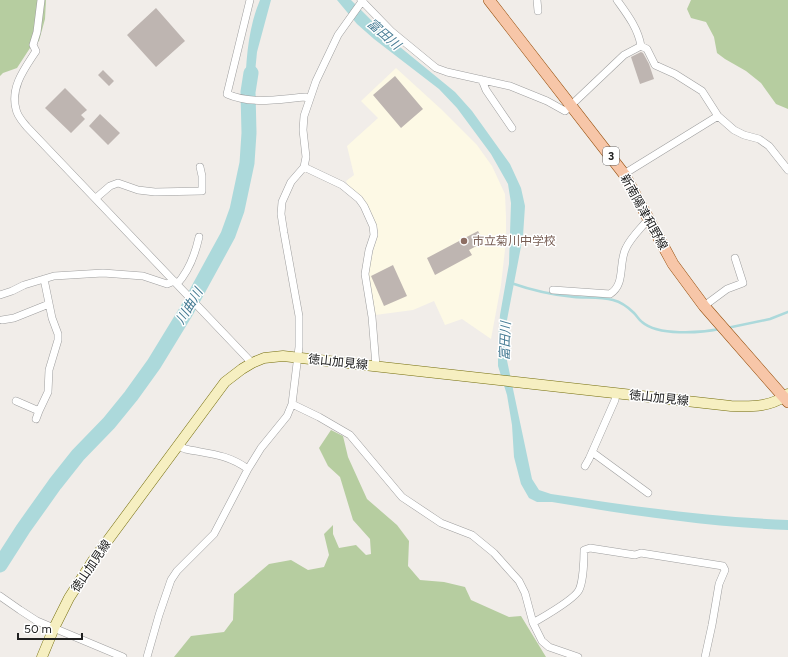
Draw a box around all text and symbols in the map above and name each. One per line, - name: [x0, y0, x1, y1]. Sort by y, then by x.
- water label: 富田川: [364, 16, 405, 54]
- road number: 3: [603, 147, 619, 165]
- street label: 新南陽津和野線: [618, 172, 670, 252]
- place label: 市立菊川中学校: [472, 234, 556, 248]
- marker: 市立菊川中学校: [459, 236, 469, 246]
- water label: 川曲川: [173, 284, 206, 327]
- water label: 富田川: [497, 319, 513, 361]
- street label: 徳山加見線: [307, 352, 369, 372]
- street label: 徳山加見線: [628, 388, 690, 408]
- street label: 徳山加見線: [68, 537, 114, 595]
- scale bar: [18, 615, 82, 641]
- text: 50 m: [24, 622, 52, 636]

